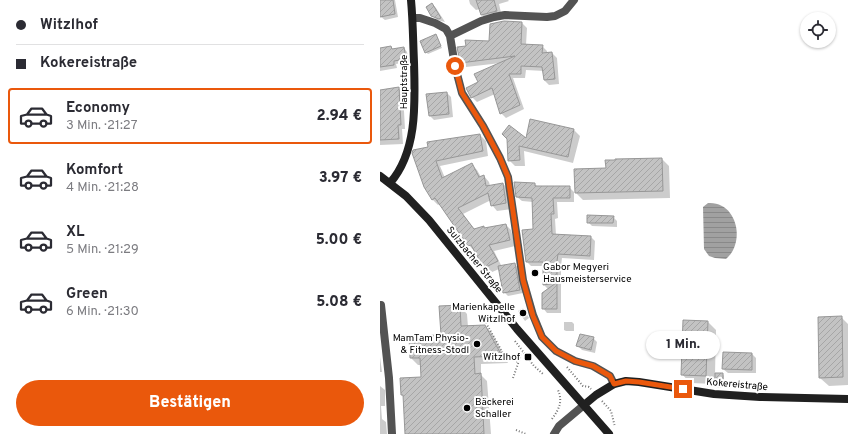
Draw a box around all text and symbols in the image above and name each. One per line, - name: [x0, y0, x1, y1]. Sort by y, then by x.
- map controls: [800, 12, 836, 48]
- button: locate: [800, 12, 836, 48]
- text: Witzlhof: [40, 16, 98, 35]
- text: Kokereistraße: [40, 54, 137, 73]
- street label: Hauptstraße: [398, 55, 411, 109]
- route start: [446, 57, 464, 75]
- icon: car: [18, 98, 54, 134]
- text: Economy: [66, 99, 130, 118]
- text: 2.94 €: [317, 107, 362, 126]
- text: 3 Min. · 21:27: [66, 118, 137, 134]
- icon: car: [18, 160, 54, 196]
- text: Komfort: [66, 161, 123, 180]
- text: 3.97 €: [319, 169, 362, 188]
- text: 4 Min. · 21:28: [66, 180, 139, 196]
- icon: car: [18, 222, 54, 258]
- text: XL: [66, 223, 84, 242]
- street label: Sulzbacher Straße: [443, 224, 505, 296]
- text: 5.00 €: [316, 231, 362, 250]
- text: 5 Min. · 21:29: [66, 242, 139, 258]
- place label: Gabor Megyeri Hausmeisterservice: [543, 261, 632, 286]
- marker: Gabor Megyeri Hausmeisterservice: [530, 268, 540, 278]
- icon: car: [18, 284, 54, 320]
- text: Green: [66, 285, 108, 304]
- text: 5.08 €: [316, 293, 362, 312]
- place label: Marienkapelle Witzlhof: [452, 301, 516, 326]
- text: 6 Min. · 21:30: [66, 304, 139, 320]
- marker: Marienkapelle Witzlhof: [518, 308, 528, 318]
- callout: 1 Min.: [646, 331, 720, 359]
- place label: MamTam Physio- & Fitness-Stodl: [393, 332, 469, 357]
- text: 1 Min.: [666, 337, 700, 353]
- marker: MamTam Physio- & Fitness-Stodl: [472, 339, 482, 349]
- place label: Witzlhof: [483, 351, 521, 364]
- marker: Witzlhof: [523, 352, 533, 362]
- street label: Kokereistraße: [706, 376, 768, 394]
- button: Bestätigen: [16, 380, 364, 426]
- route end: [674, 380, 692, 398]
- place label: Bäckerei Schaller: [475, 396, 514, 421]
- marker: Bäckerei Schaller: [462, 403, 472, 413]

